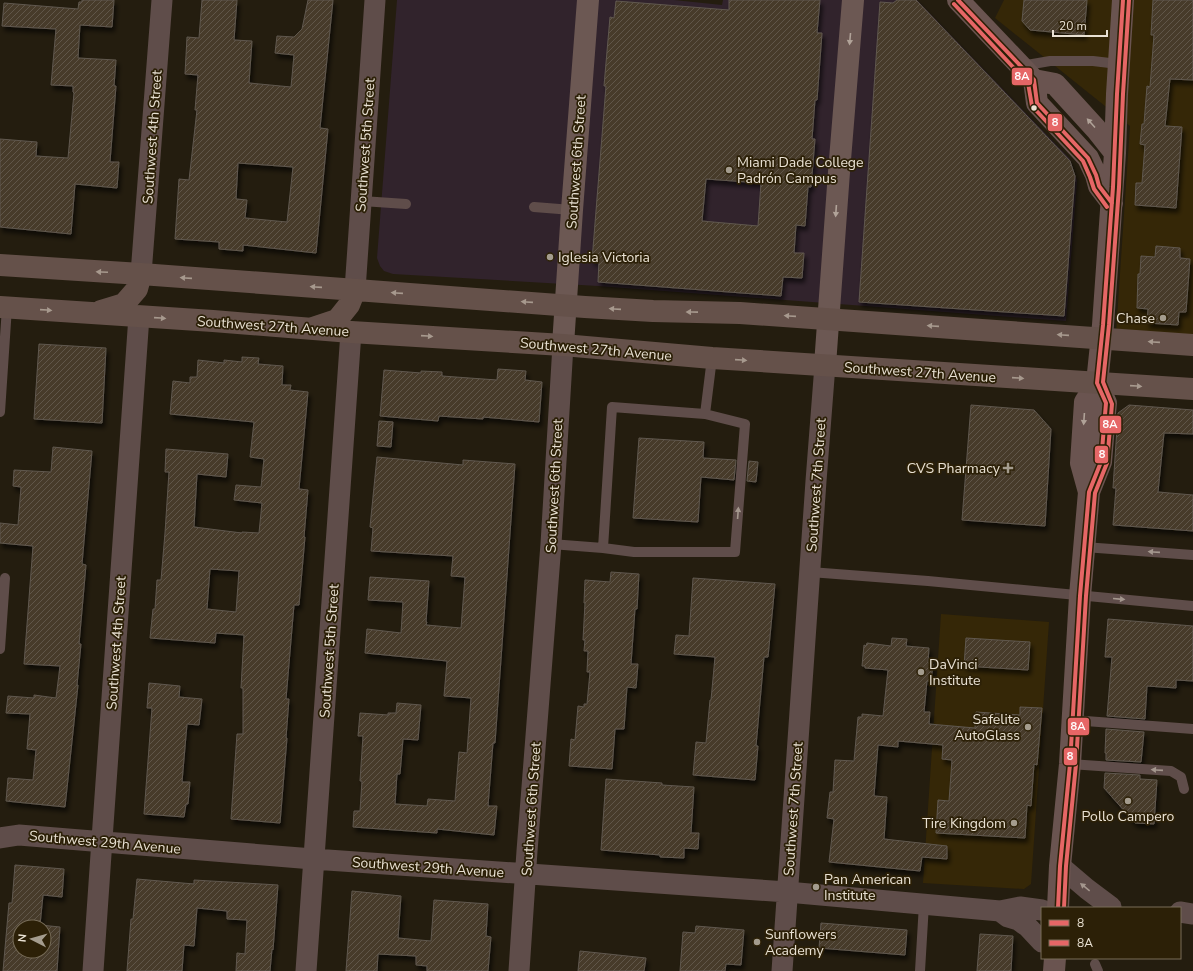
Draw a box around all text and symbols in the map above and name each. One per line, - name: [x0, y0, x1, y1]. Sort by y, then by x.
- scale bar: [1053, 12, 1107, 38]
- text: 20 m: [1059, 18, 1087, 34]
- one-way arrow: [847, 33, 853, 45]
- line badge: 8A: [1011, 67, 1033, 86]
- street label: Southwest 4th Street: [138, 69, 167, 205]
- text: 8A: [1015, 69, 1030, 84]
- street label: Southwest 5th Street: [351, 77, 380, 213]
- street label: Southwest 6th Street: [562, 94, 591, 230]
- unlabelled marker: [1029, 103, 1039, 113]
- line badge: 8: [1047, 113, 1063, 132]
- text: 8: [1052, 115, 1059, 130]
- one-way arrow: [1087, 118, 1096, 127]
- place label: Miami Dade College Padrón Campus: [737, 153, 864, 188]
- marker: Miami Dade College Padrón Campus: [724, 165, 734, 175]
- one-way arrow: [833, 205, 840, 217]
- place label: Iglesia Victoria: [558, 248, 650, 267]
- marker: Iglesia Victoria: [545, 252, 555, 262]
- one-way arrow: [95, 269, 108, 275]
- one-way arrow: [180, 274, 192, 281]
- one-way arrow: [310, 283, 322, 290]
- one-way arrow: [391, 289, 403, 296]
- one-way arrow: [521, 299, 533, 306]
- one-way arrow: [609, 305, 621, 312]
- one-way arrow: [40, 306, 52, 313]
- one-way arrow: [685, 309, 698, 315]
- place label: Chase: [1116, 309, 1155, 328]
- street label: Southwest 27th Avenue: [196, 312, 350, 341]
- one-way arrow: [784, 313, 796, 320]
- marker: Chase: [1158, 313, 1168, 323]
- one-way arrow: [154, 314, 166, 321]
- one-way arrow: [927, 323, 939, 330]
- one-way arrow: [1057, 332, 1069, 339]
- one-way arrow: [421, 333, 433, 340]
- street label: Southwest 27th Avenue: [519, 333, 673, 366]
- one-way arrow: [1148, 338, 1160, 345]
- one-way arrow: [735, 357, 748, 363]
- street label: Southwest 27th Avenue: [843, 358, 997, 387]
- one-way arrow: [1012, 374, 1024, 381]
- one-way arrow: [1130, 382, 1142, 389]
- one-way arrow: [1081, 412, 1088, 425]
- line badge: 8A: [1099, 415, 1122, 434]
- street label: Southwest 7th Street: [802, 417, 831, 553]
- text: 8A: [1103, 417, 1118, 432]
- street label: Southwest 6th Street: [541, 418, 568, 554]
- line badge: 8: [1094, 445, 1109, 464]
- text: 8: [1099, 447, 1106, 462]
- place label: CVS Pharmacy: [907, 459, 1001, 478]
- marker: CVS Pharmacy: [1003, 463, 1013, 473]
- one-way arrow: [735, 507, 742, 519]
- one-way arrow: [1148, 548, 1160, 555]
- street label: Southwest 4th Street: [102, 575, 131, 711]
- street label: Southwest 5th Street: [315, 583, 344, 719]
- one-way arrow: [1113, 596, 1125, 603]
- place label: DaVinci Institute: [929, 655, 980, 690]
- marker: DaVinci Institute: [916, 667, 926, 677]
- place label: Safelite AutoGlass: [954, 710, 1020, 745]
- line badge: 8A: [1067, 717, 1090, 736]
- text: 8A: [1071, 719, 1086, 734]
- marker: Safelite AutoGlass: [1023, 722, 1033, 732]
- street label: Southwest 6th Street: [517, 741, 546, 877]
- street label: Southwest 7th Street: [779, 741, 808, 877]
- line badge: 8: [1063, 747, 1078, 766]
- text: 8: [1067, 749, 1074, 764]
- one-way arrow: [1151, 766, 1163, 773]
- marker: Pollo Campero: [1123, 796, 1133, 806]
- place label: Pollo Campero: [1082, 807, 1175, 826]
- place label: Tire Kingdom: [922, 814, 1006, 833]
- marker: Tire Kingdom: [1009, 818, 1019, 828]
- street label: Southwest 29th Avenue: [28, 826, 182, 859]
- street label: Southwest 29th Avenue: [351, 853, 505, 882]
- place label: Pan American Institute: [824, 870, 911, 905]
- marker: Pan American Institute: [811, 882, 821, 892]
- one-way arrow: [1080, 883, 1091, 892]
- legend: [1041, 907, 1181, 959]
- text: 8: [1077, 915, 1084, 931]
- north arrow: [12, 919, 52, 959]
- place label: Sunflowers Academy: [765, 925, 837, 960]
- text: N: [15, 933, 30, 943]
- text: 8A: [1077, 935, 1093, 951]
- marker: Sunflowers Academy: [752, 937, 762, 947]

